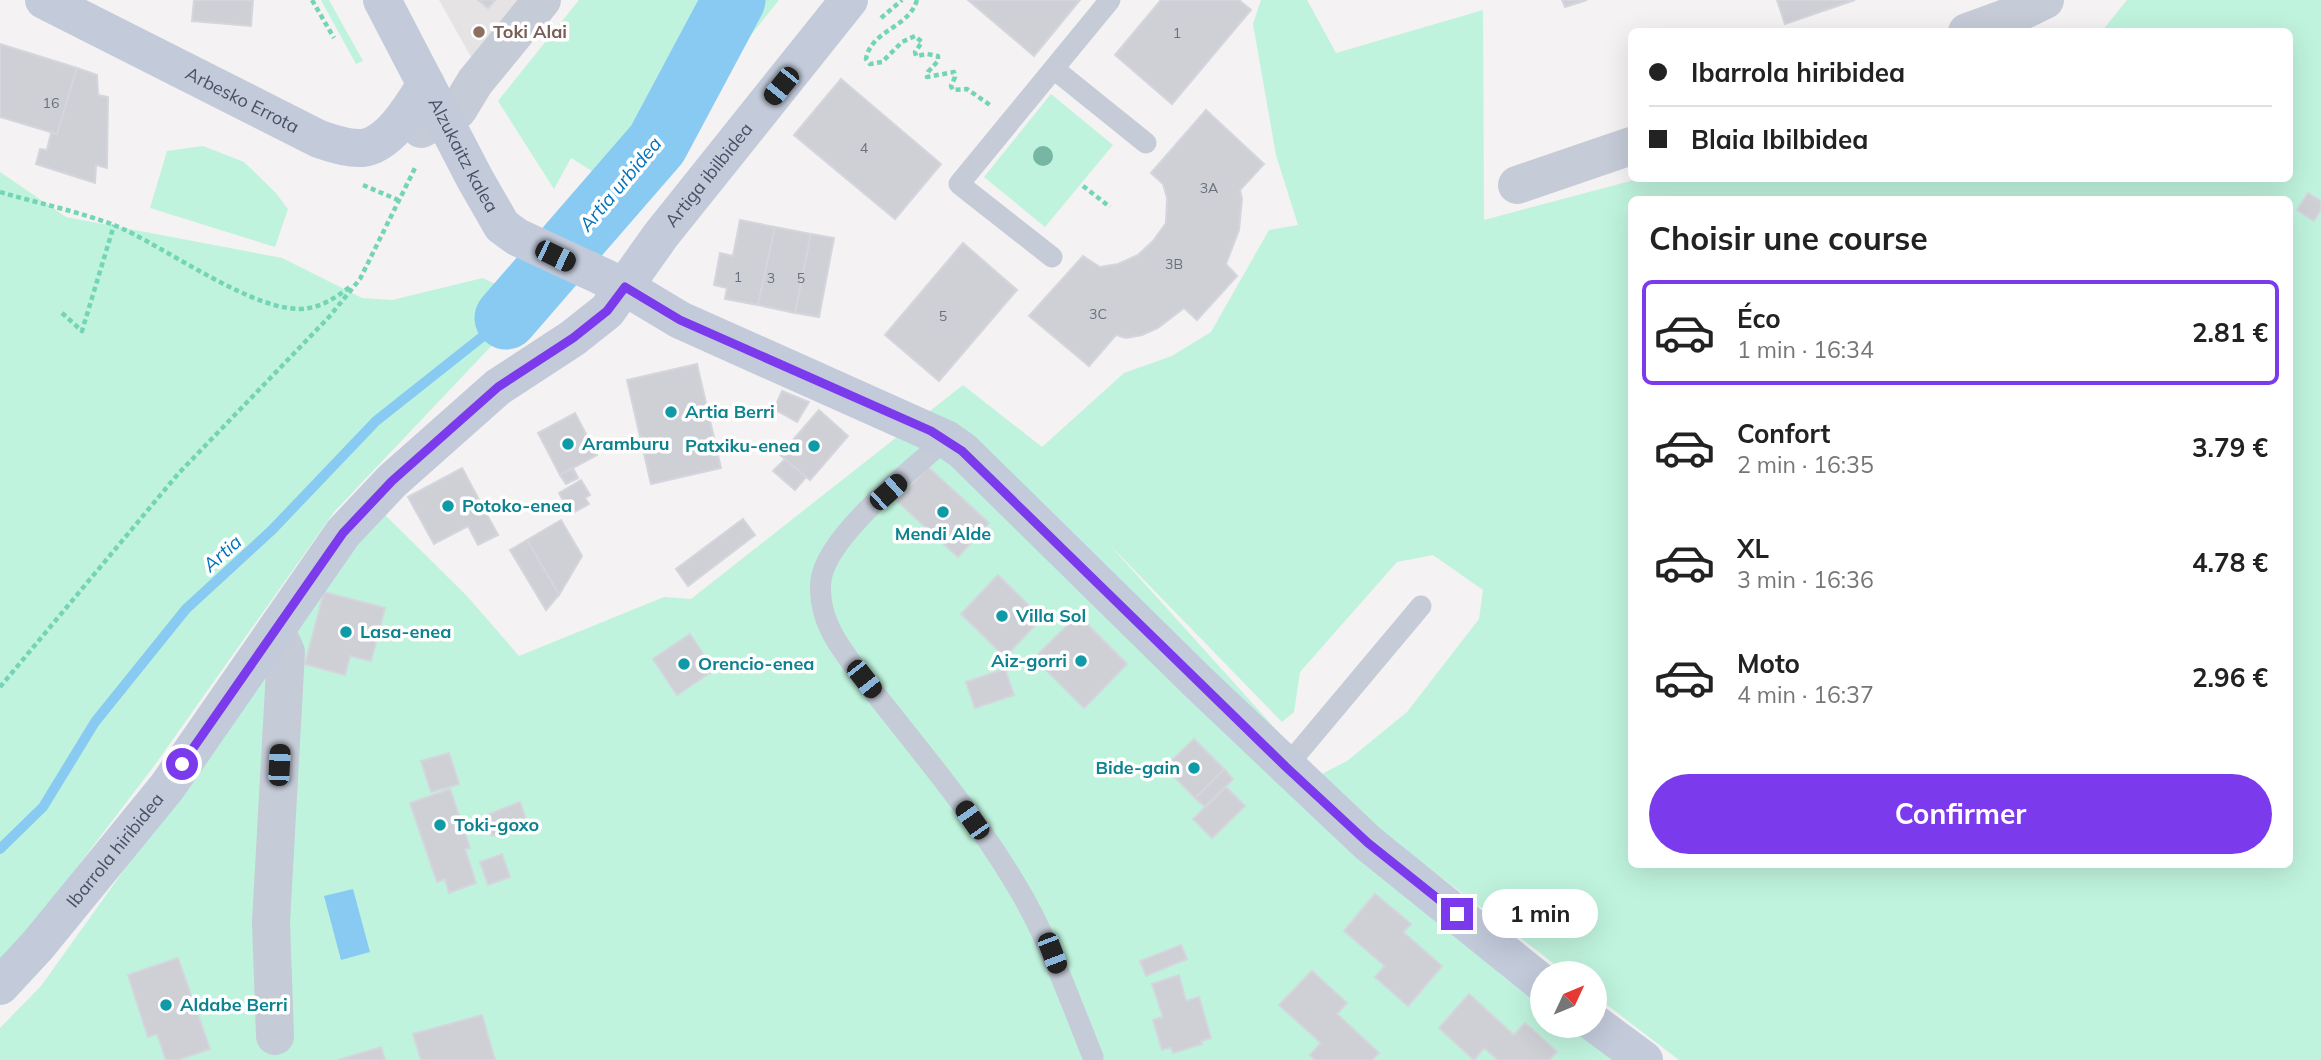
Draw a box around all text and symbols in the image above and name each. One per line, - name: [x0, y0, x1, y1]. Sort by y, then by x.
- place label: Toki Alai: [493, 20, 567, 43]
- marker: Toki Alai: [471, 24, 487, 40]
- house number: 1: [1173, 24, 1181, 42]
- text: Ibarrola hiribidea: [1691, 56, 1905, 89]
- street label: Arbesko Errota: [182, 61, 303, 138]
- car: [760, 63, 803, 109]
- street label: Alzukaitz kalea: [424, 93, 504, 216]
- house number: 16: [43, 94, 59, 112]
- street label: Artiga ibilbidea: [660, 118, 757, 232]
- text: Blaia Ibilbidea: [1691, 123, 1868, 156]
- water label: Artia urbidea: [573, 132, 666, 237]
- house number: 4: [860, 139, 869, 157]
- house number: 3A: [1200, 179, 1219, 197]
- text: Choisir une course: [1649, 218, 1928, 258]
- car: [532, 237, 579, 275]
- house number: 3B: [1165, 255, 1183, 273]
- house number: 1: [734, 268, 742, 286]
- house number: 3: [767, 269, 775, 287]
- house number: 5: [797, 269, 805, 287]
- icon: car: [1653, 301, 1716, 364]
- text: Éco: [1737, 302, 1781, 335]
- house number: 3C: [1089, 305, 1107, 323]
- house number: 5: [939, 307, 947, 325]
- text: 2.81 €: [2192, 316, 2268, 349]
- text: 1 min · 16:34: [1737, 335, 1874, 364]
- place label: Artia Berri: [685, 400, 775, 423]
- marker: Artia Berri: [663, 404, 679, 420]
- icon: car: [1653, 416, 1716, 479]
- text: Confort: [1737, 417, 1830, 450]
- text: 3.79 €: [2192, 431, 2268, 464]
- place label: Aramburu: [582, 432, 670, 455]
- place label: Patxiku-enea: [685, 434, 800, 457]
- marker: Aramburu: [560, 436, 576, 452]
- marker: Patxiku-enea: [806, 438, 822, 454]
- text: 2 min · 16:35: [1737, 450, 1874, 479]
- car: [866, 470, 911, 514]
- place label: Potoko-enea: [462, 494, 572, 517]
- marker: Potoko-enea: [440, 498, 456, 514]
- marker: Mendi Alde: [935, 504, 951, 520]
- place label: Mendi Alde: [895, 522, 991, 545]
- water label: Artia: [197, 529, 246, 577]
- icon: car: [1653, 531, 1716, 594]
- text: XL: [1737, 532, 1769, 565]
- text: 4.78 €: [2192, 546, 2268, 579]
- text: 3 min · 16:36: [1737, 565, 1874, 594]
- place label: Villa Sol: [1015, 604, 1086, 627]
- marker: Villa Sol: [994, 608, 1010, 624]
- place label: Lasa-enea: [360, 620, 451, 643]
- marker: Lasa-enea: [338, 624, 354, 640]
- icon: car: [1653, 646, 1716, 709]
- text: Moto: [1737, 647, 1800, 680]
- place label: Aiz-gorri: [991, 649, 1067, 672]
- place label: Orencio-enea: [698, 652, 814, 675]
- marker: Aiz-gorri: [1073, 653, 1089, 669]
- marker: Orencio-enea: [676, 656, 692, 672]
- car: [843, 656, 886, 702]
- text: 2.96 €: [2192, 661, 2268, 694]
- text: 4 min · 16:37: [1737, 680, 1874, 709]
- car: [268, 743, 291, 787]
- route start: [166, 748, 198, 780]
- place label: Bide-gain: [1096, 756, 1180, 779]
- marker: Bide-gain: [1186, 760, 1202, 776]
- button: Confirmer: [1649, 774, 2272, 854]
- street label: Ibarrola hiribidea: [61, 788, 169, 912]
- car: [952, 797, 993, 843]
- place label: Toki-goxo: [454, 813, 539, 836]
- marker: Toki-goxo: [432, 817, 448, 833]
- callout: 1 min: [1482, 890, 1597, 939]
- route end: [1441, 898, 1473, 930]
- text: 1 min: [1510, 899, 1570, 928]
- car: [1035, 930, 1070, 976]
- north arrow: [1530, 961, 1606, 1038]
- map controls: [1530, 961, 1607, 1038]
- place label: Aldabe Berri: [180, 993, 288, 1016]
- marker: Aldabe Berri: [158, 997, 174, 1013]

